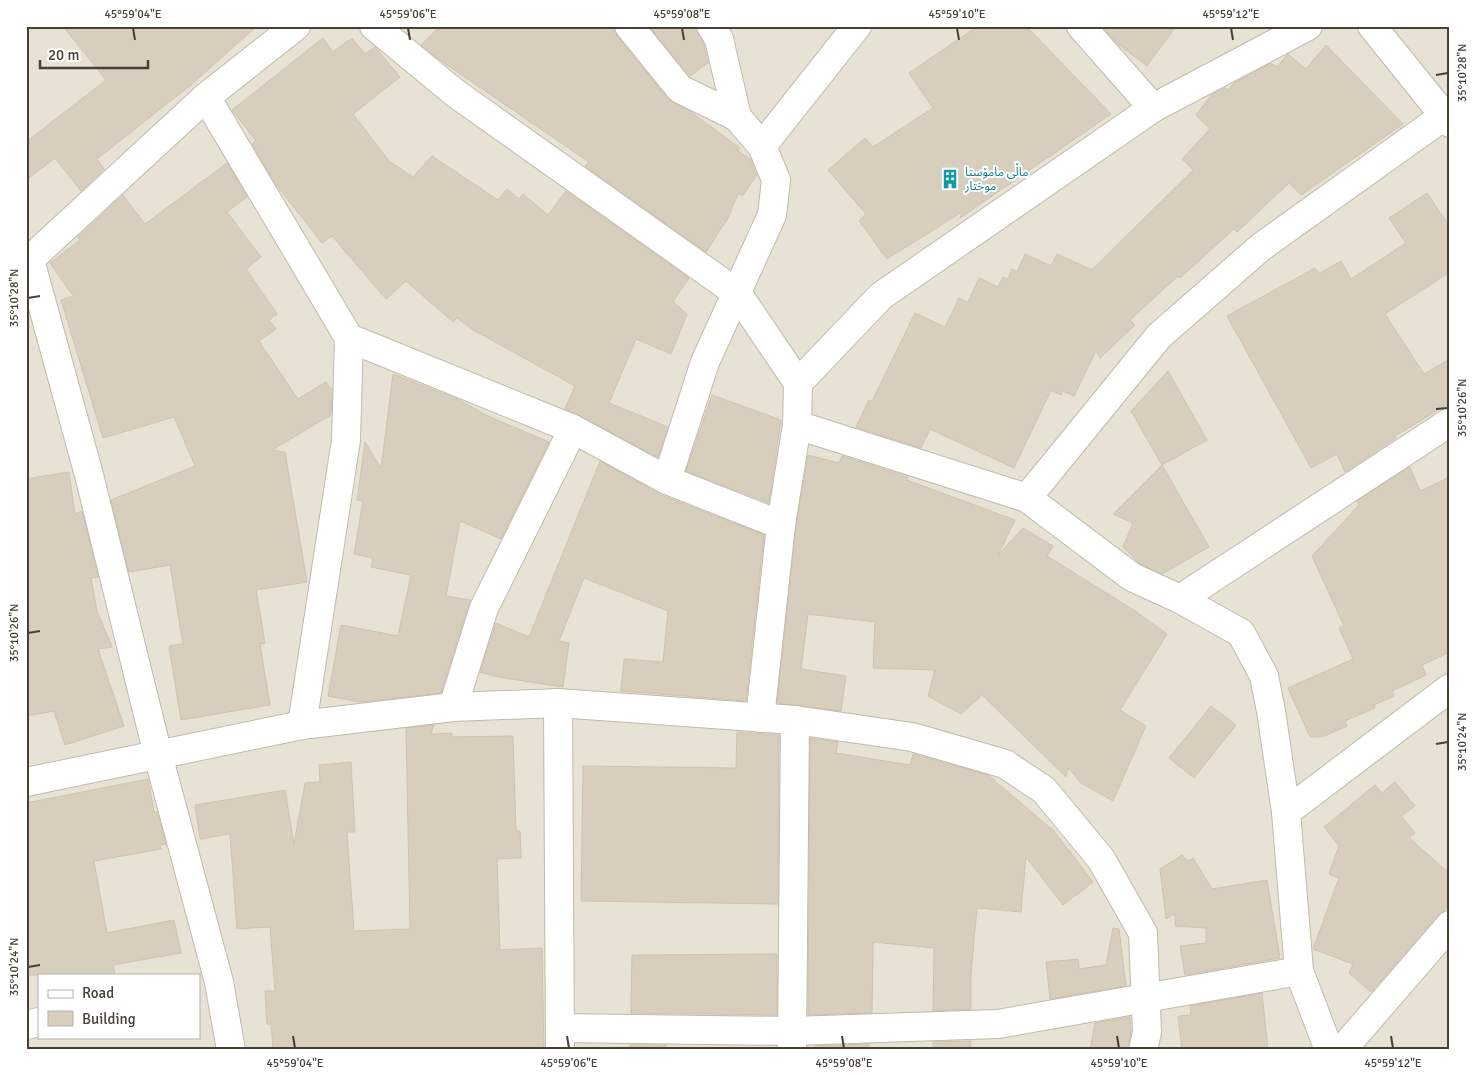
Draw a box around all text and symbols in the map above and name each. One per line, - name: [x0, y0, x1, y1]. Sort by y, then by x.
- text: 45°59'04"E: [104, 7, 162, 22]
- text: 45°59'06"E: [379, 7, 437, 22]
- text: 45°59'08"E: [653, 7, 711, 22]
- text: 45°59'10"E: [928, 7, 986, 22]
- text: 45°59'12"E: [1202, 7, 1260, 22]
- scale bar: [40, 38, 148, 70]
- text: 35°10'28"N: [1455, 44, 1470, 102]
- text: 20 m: [48, 46, 79, 64]
- place label: ماڵى مامۆستا موختار: [964, 162, 1029, 194]
- building icon: ماڵى مامۆستا موختار: [939, 168, 961, 190]
- text: 35°10'28"N: [7, 269, 22, 327]
- text: 35°10'26"N: [1455, 379, 1470, 437]
- text: 35°10'26"N: [7, 604, 22, 662]
- text: 35°10'24"N: [1455, 713, 1470, 771]
- text: 35°10'24"N: [7, 938, 22, 996]
- legend: [38, 974, 200, 1038]
- text: Road: [82, 984, 114, 1002]
- text: Building: [82, 1010, 136, 1028]
- text: 45°59'04"E: [266, 1056, 324, 1071]
- text: 45°59'06"E: [540, 1056, 598, 1071]
- text: 45°59'08"E: [815, 1056, 873, 1071]
- text: 45°59'10"E: [1090, 1056, 1148, 1071]
- text: 45°59'12"E: [1364, 1056, 1422, 1071]

